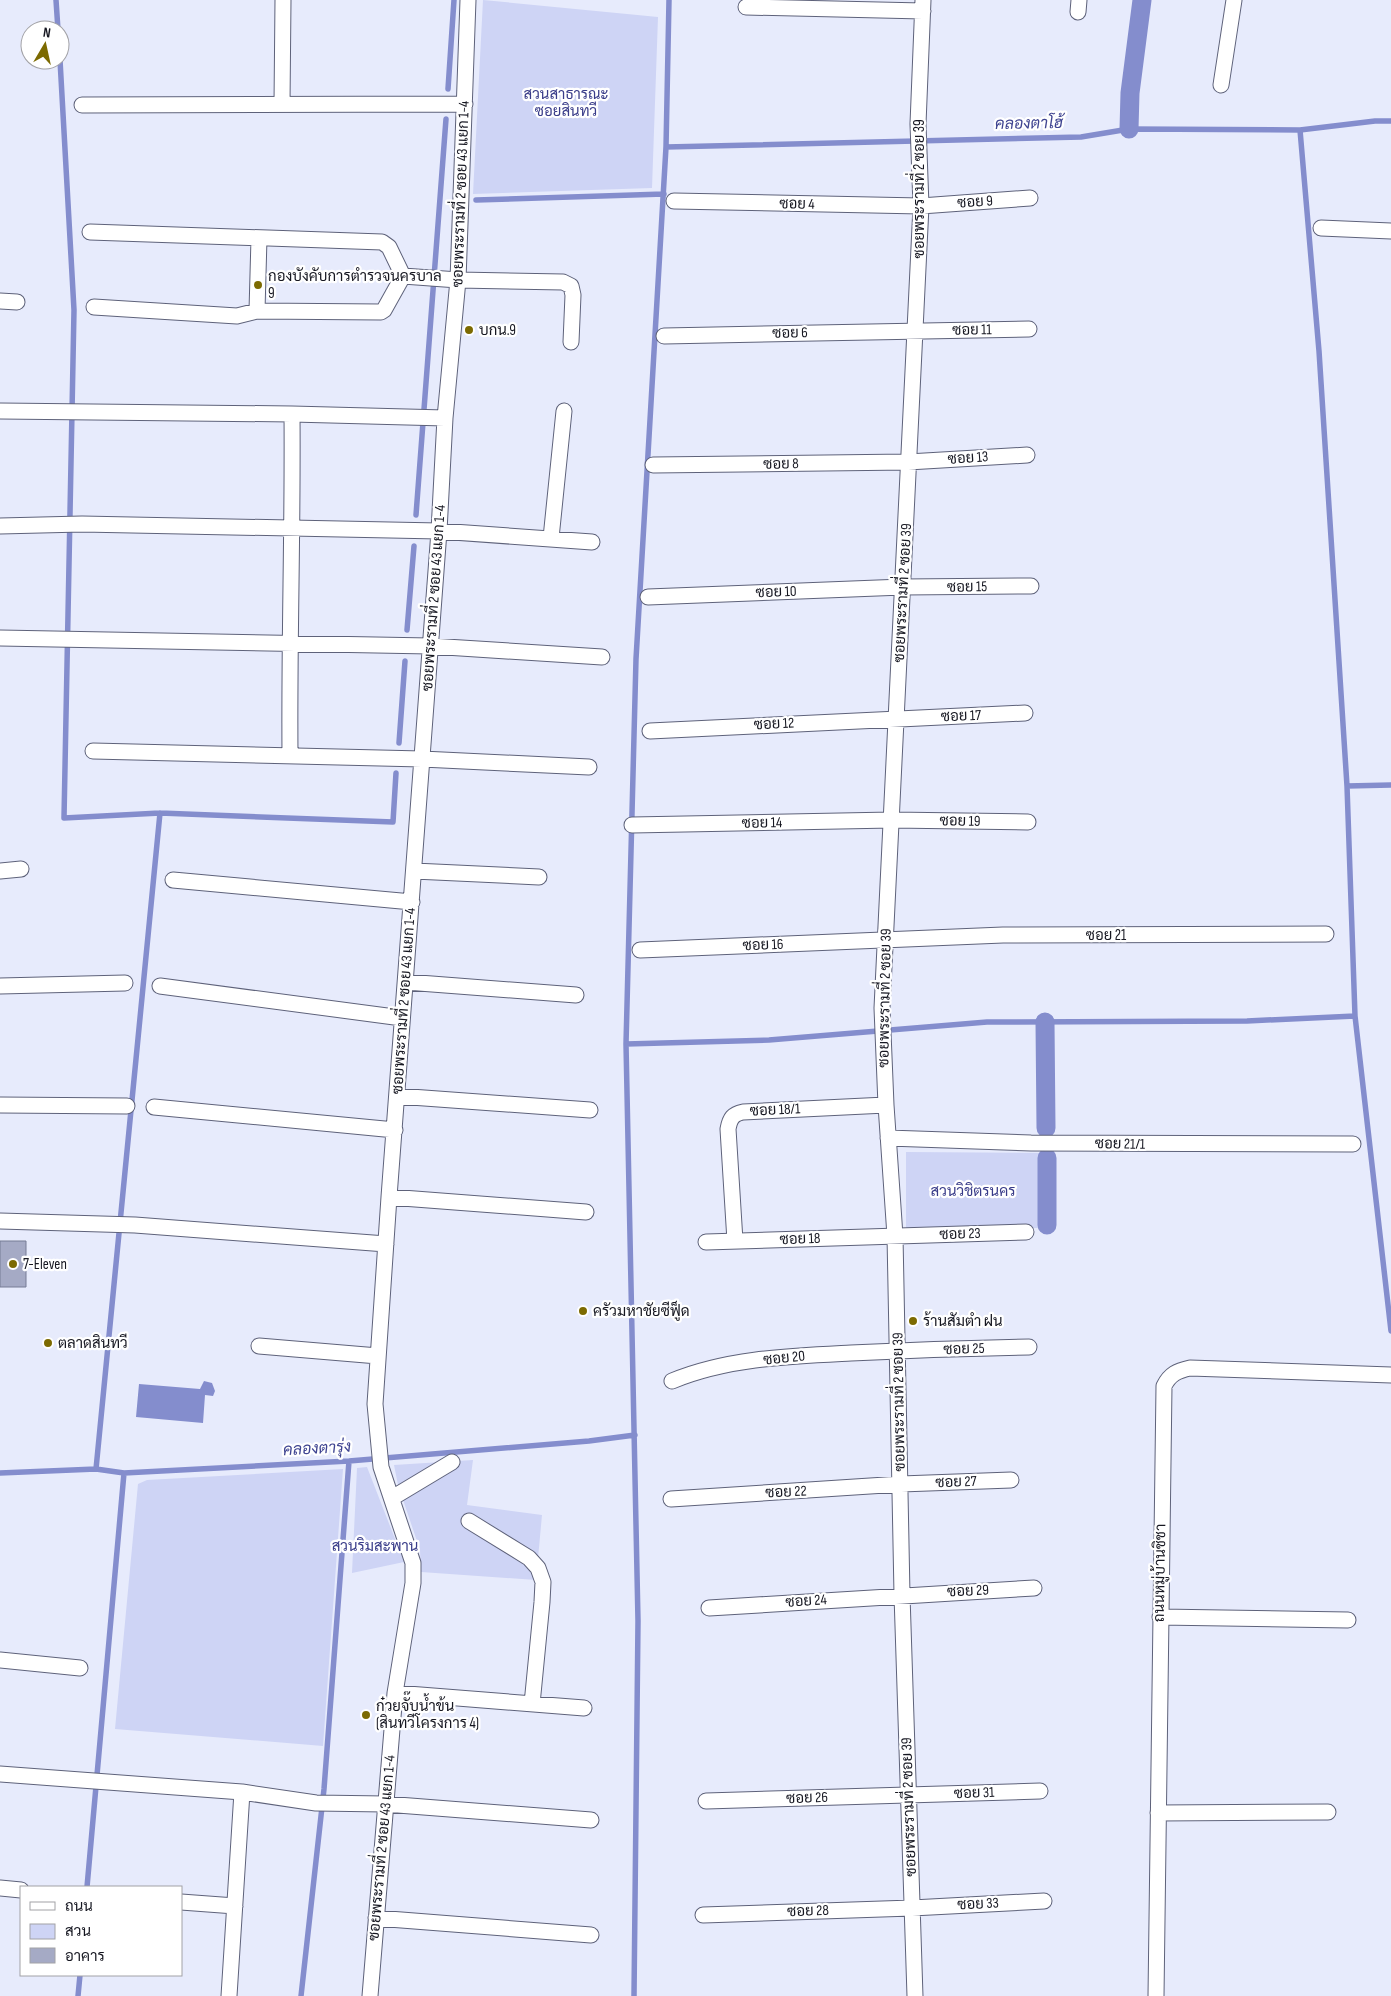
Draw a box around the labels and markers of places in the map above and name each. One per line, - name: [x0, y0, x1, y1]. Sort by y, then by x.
- place label: กองบังคับการตำรวจนครบาล 9: [268, 267, 442, 303]
- marker: กองบังคับการตำรวจนครบาล 9: [252, 279, 264, 291]
- place label: บกน.9: [479, 321, 516, 340]
- marker: บกน.9: [463, 324, 475, 336]
- place label: 7-Eleven: [23, 1255, 67, 1274]
- marker: 7-Eleven: [7, 1258, 19, 1270]
- place label: ครัวมหาชัยซีฟู็ด: [593, 1300, 690, 1321]
- marker: ครัวมหาชัยซีฟู็ด: [577, 1305, 589, 1317]
- place label: ร้านสัมตำ ฝน: [923, 1311, 1003, 1331]
- marker: ร้านสัมตำ ฝน: [907, 1315, 919, 1327]
- place label: ตลาดสินทวี: [58, 1333, 128, 1353]
- marker: ตลาดสินทวี: [42, 1337, 54, 1349]
- place label: ก๋วยจั๊บน้ำข้น (สินทวีโครงการ 4): [376, 1691, 479, 1733]
- marker: ก๋วยจั๊บน้ำข้น (สินทวีโครงการ 4): [360, 1709, 372, 1721]

